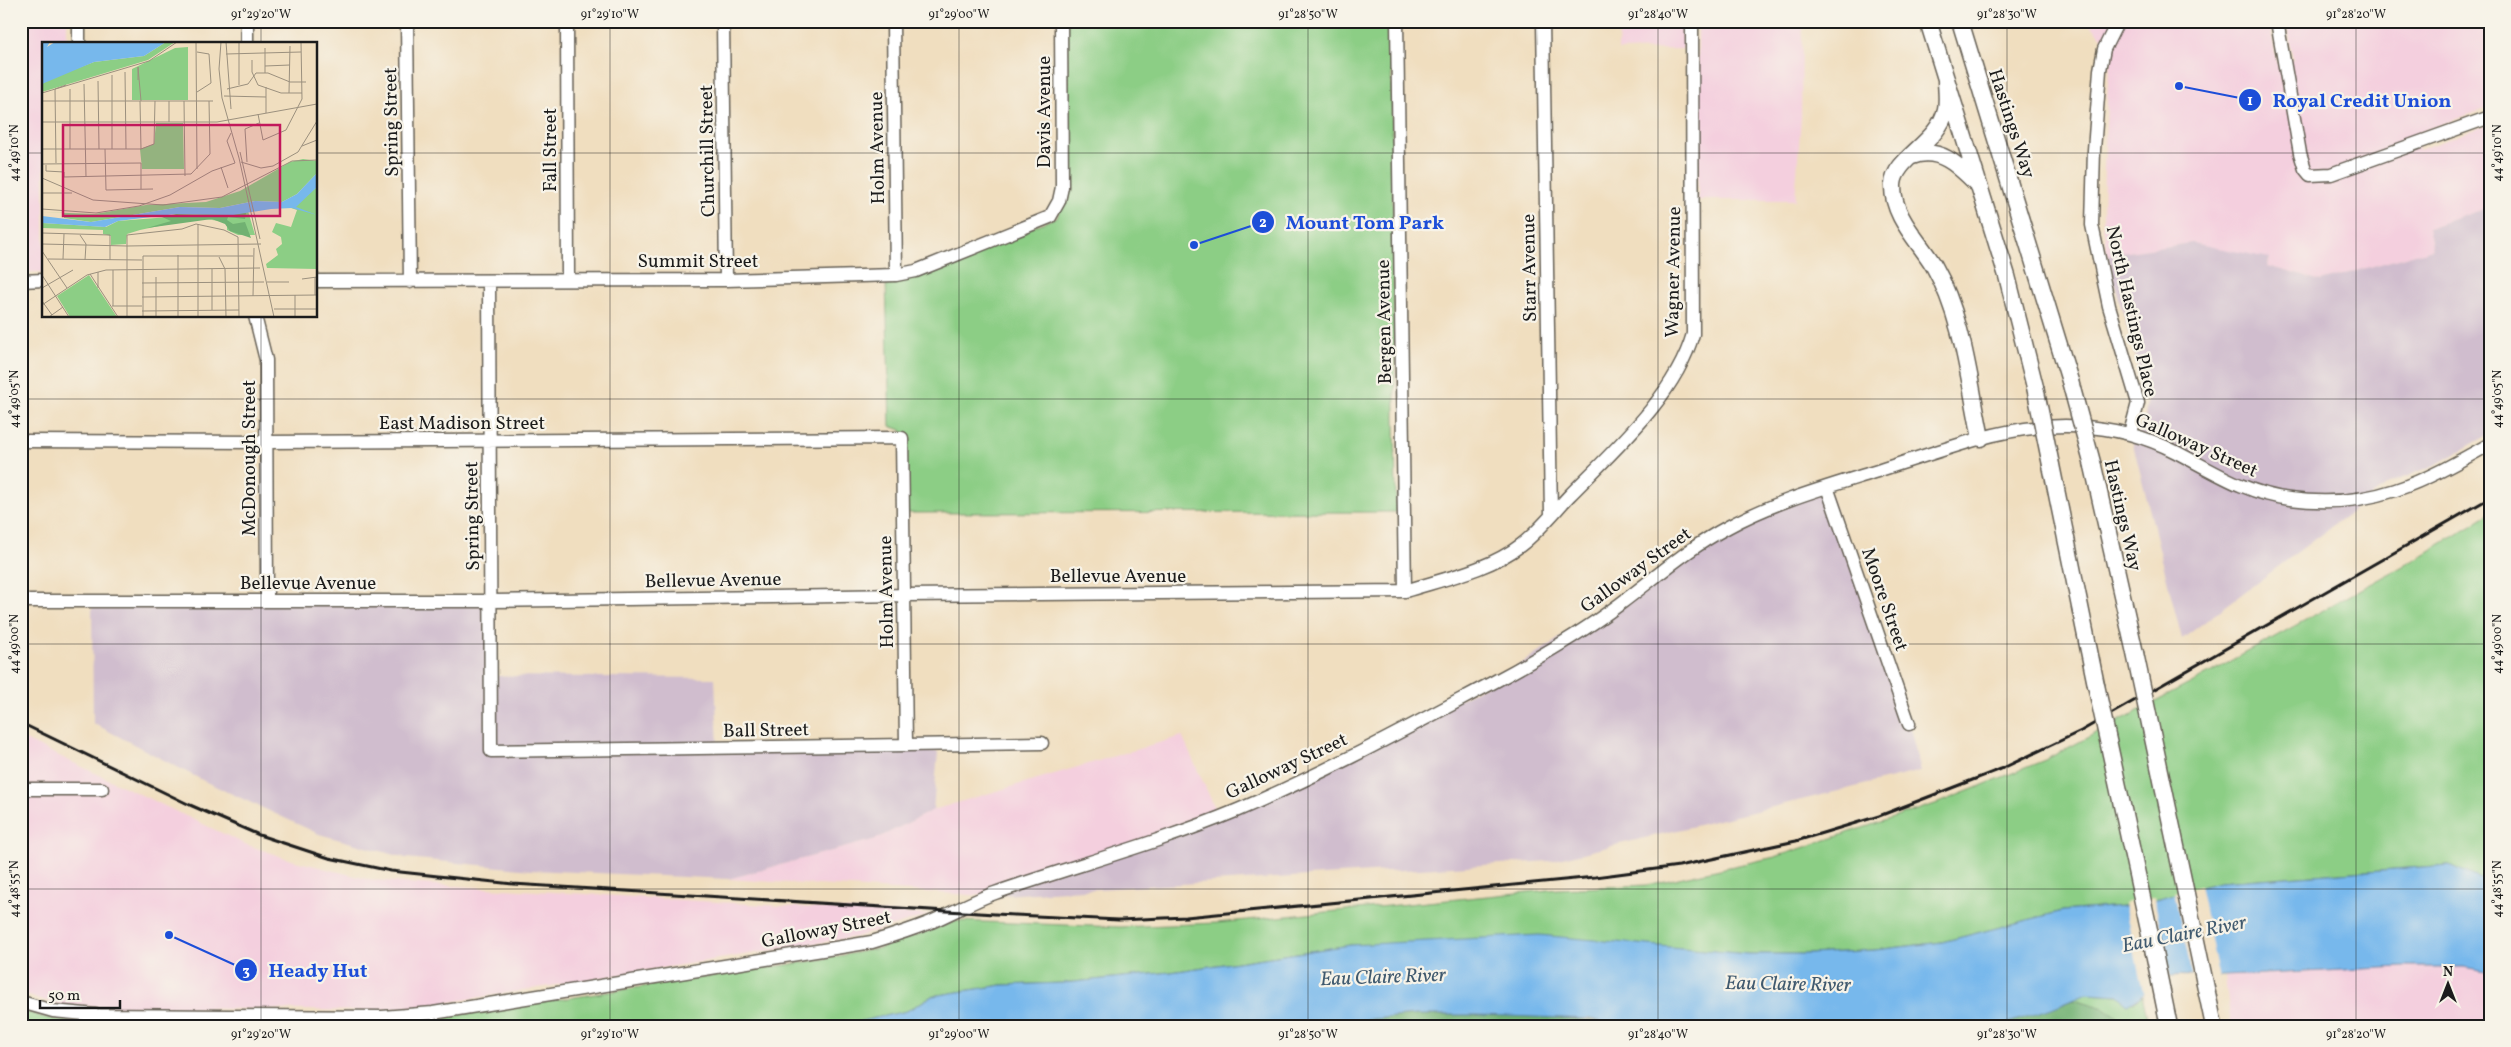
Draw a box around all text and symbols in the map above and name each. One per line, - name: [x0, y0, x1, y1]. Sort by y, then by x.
- text: 91°29'20"W: [231, 7, 291, 23]
- text: 91°29'10"W: [581, 7, 639, 23]
- text: 91°29'00"W: [929, 7, 989, 23]
- text: 91°28'50"W: [1278, 7, 1338, 23]
- text: 91°28'40"W: [1628, 7, 1688, 23]
- text: 91°28'30"W: [1977, 7, 2037, 23]
- text: 91°28'20"W: [2326, 7, 2386, 23]
- inset map: [42, 42, 318, 318]
- street label: Davis Avenue: [1032, 56, 1058, 168]
- street label: Hastings Way: [1981, 66, 2041, 182]
- street label: Spring Street: [378, 67, 406, 177]
- callout: Royal Credit Union: [2238, 82, 2462, 117]
- street label: Churchill Street: [694, 84, 722, 217]
- text: Royal Credit Union: [2272, 88, 2452, 116]
- street label: Holm Avenue: [864, 91, 892, 205]
- text: 1: [2247, 91, 2253, 112]
- street label: Fall Street: [538, 108, 564, 192]
- text: 44°49'10"N: [7, 124, 23, 182]
- text: 44°49'10"N: [2490, 124, 2506, 182]
- callout: Mount Tom Park: [1251, 204, 1454, 239]
- street label: Wagner Avenue: [1660, 206, 1688, 338]
- text: Mount Tom Park: [1286, 210, 1444, 238]
- text: 2: [1259, 213, 1267, 234]
- street label: Starr Avenue: [1516, 213, 1544, 322]
- street label: North Hastings Place: [2099, 223, 2163, 400]
- street label: Summit Street: [638, 249, 759, 275]
- street label: Bergen Avenue: [1371, 259, 1399, 385]
- text: 44°49'05"N: [7, 370, 23, 428]
- text: 44°49'05"N: [2490, 370, 2506, 428]
- street label: McDonough Street: [237, 379, 263, 536]
- street label: Galloway Street: [2131, 407, 2262, 485]
- street label: East Madison Street: [379, 411, 545, 437]
- street label: Hastings Way: [2097, 457, 2147, 574]
- street label: Spring Street: [459, 461, 487, 571]
- street label: Galloway Street: [1575, 521, 1697, 620]
- street label: Holm Avenue: [873, 535, 901, 649]
- street label: Moore Street: [1854, 544, 1914, 655]
- street label: Bellevue Avenue: [1050, 564, 1186, 590]
- street label: Bellevue Avenue: [644, 567, 782, 595]
- street label: Bellevue Avenue: [240, 571, 376, 597]
- text: 44°49'00"N: [7, 614, 23, 674]
- text: 44°49'00"N: [2490, 614, 2506, 674]
- street label: Ball Street: [723, 717, 810, 745]
- street label: Galloway Street: [1222, 727, 1352, 806]
- text: 44°48'55"N: [7, 860, 23, 918]
- text: 44°48'55"N: [2490, 860, 2506, 918]
- street label: Galloway Street: [759, 905, 894, 955]
- water label: Eau Claire River: [2120, 909, 2249, 961]
- callout: Heady Hut: [233, 952, 377, 987]
- text: Heady Hut: [268, 958, 368, 986]
- north arrow: [2424, 960, 2474, 1010]
- text: 3: [242, 961, 250, 982]
- water label: Eau Claire River: [1319, 962, 1447, 994]
- text: N: [2443, 963, 2453, 982]
- water label: Eau Claire River: [1725, 970, 1852, 1000]
- scale bar: [40, 977, 120, 1009]
- text: 50 m: [48, 986, 80, 1007]
- text: 91°29'20"W: [231, 1027, 291, 1043]
- text: 91°29'10"W: [581, 1027, 639, 1043]
- text: 91°29'00"W: [929, 1027, 989, 1043]
- text: 91°28'50"W: [1278, 1027, 1338, 1043]
- text: 91°28'40"W: [1628, 1027, 1688, 1043]
- text: 91°28'30"W: [1977, 1027, 2037, 1043]
- text: 91°28'20"W: [2326, 1027, 2386, 1043]

